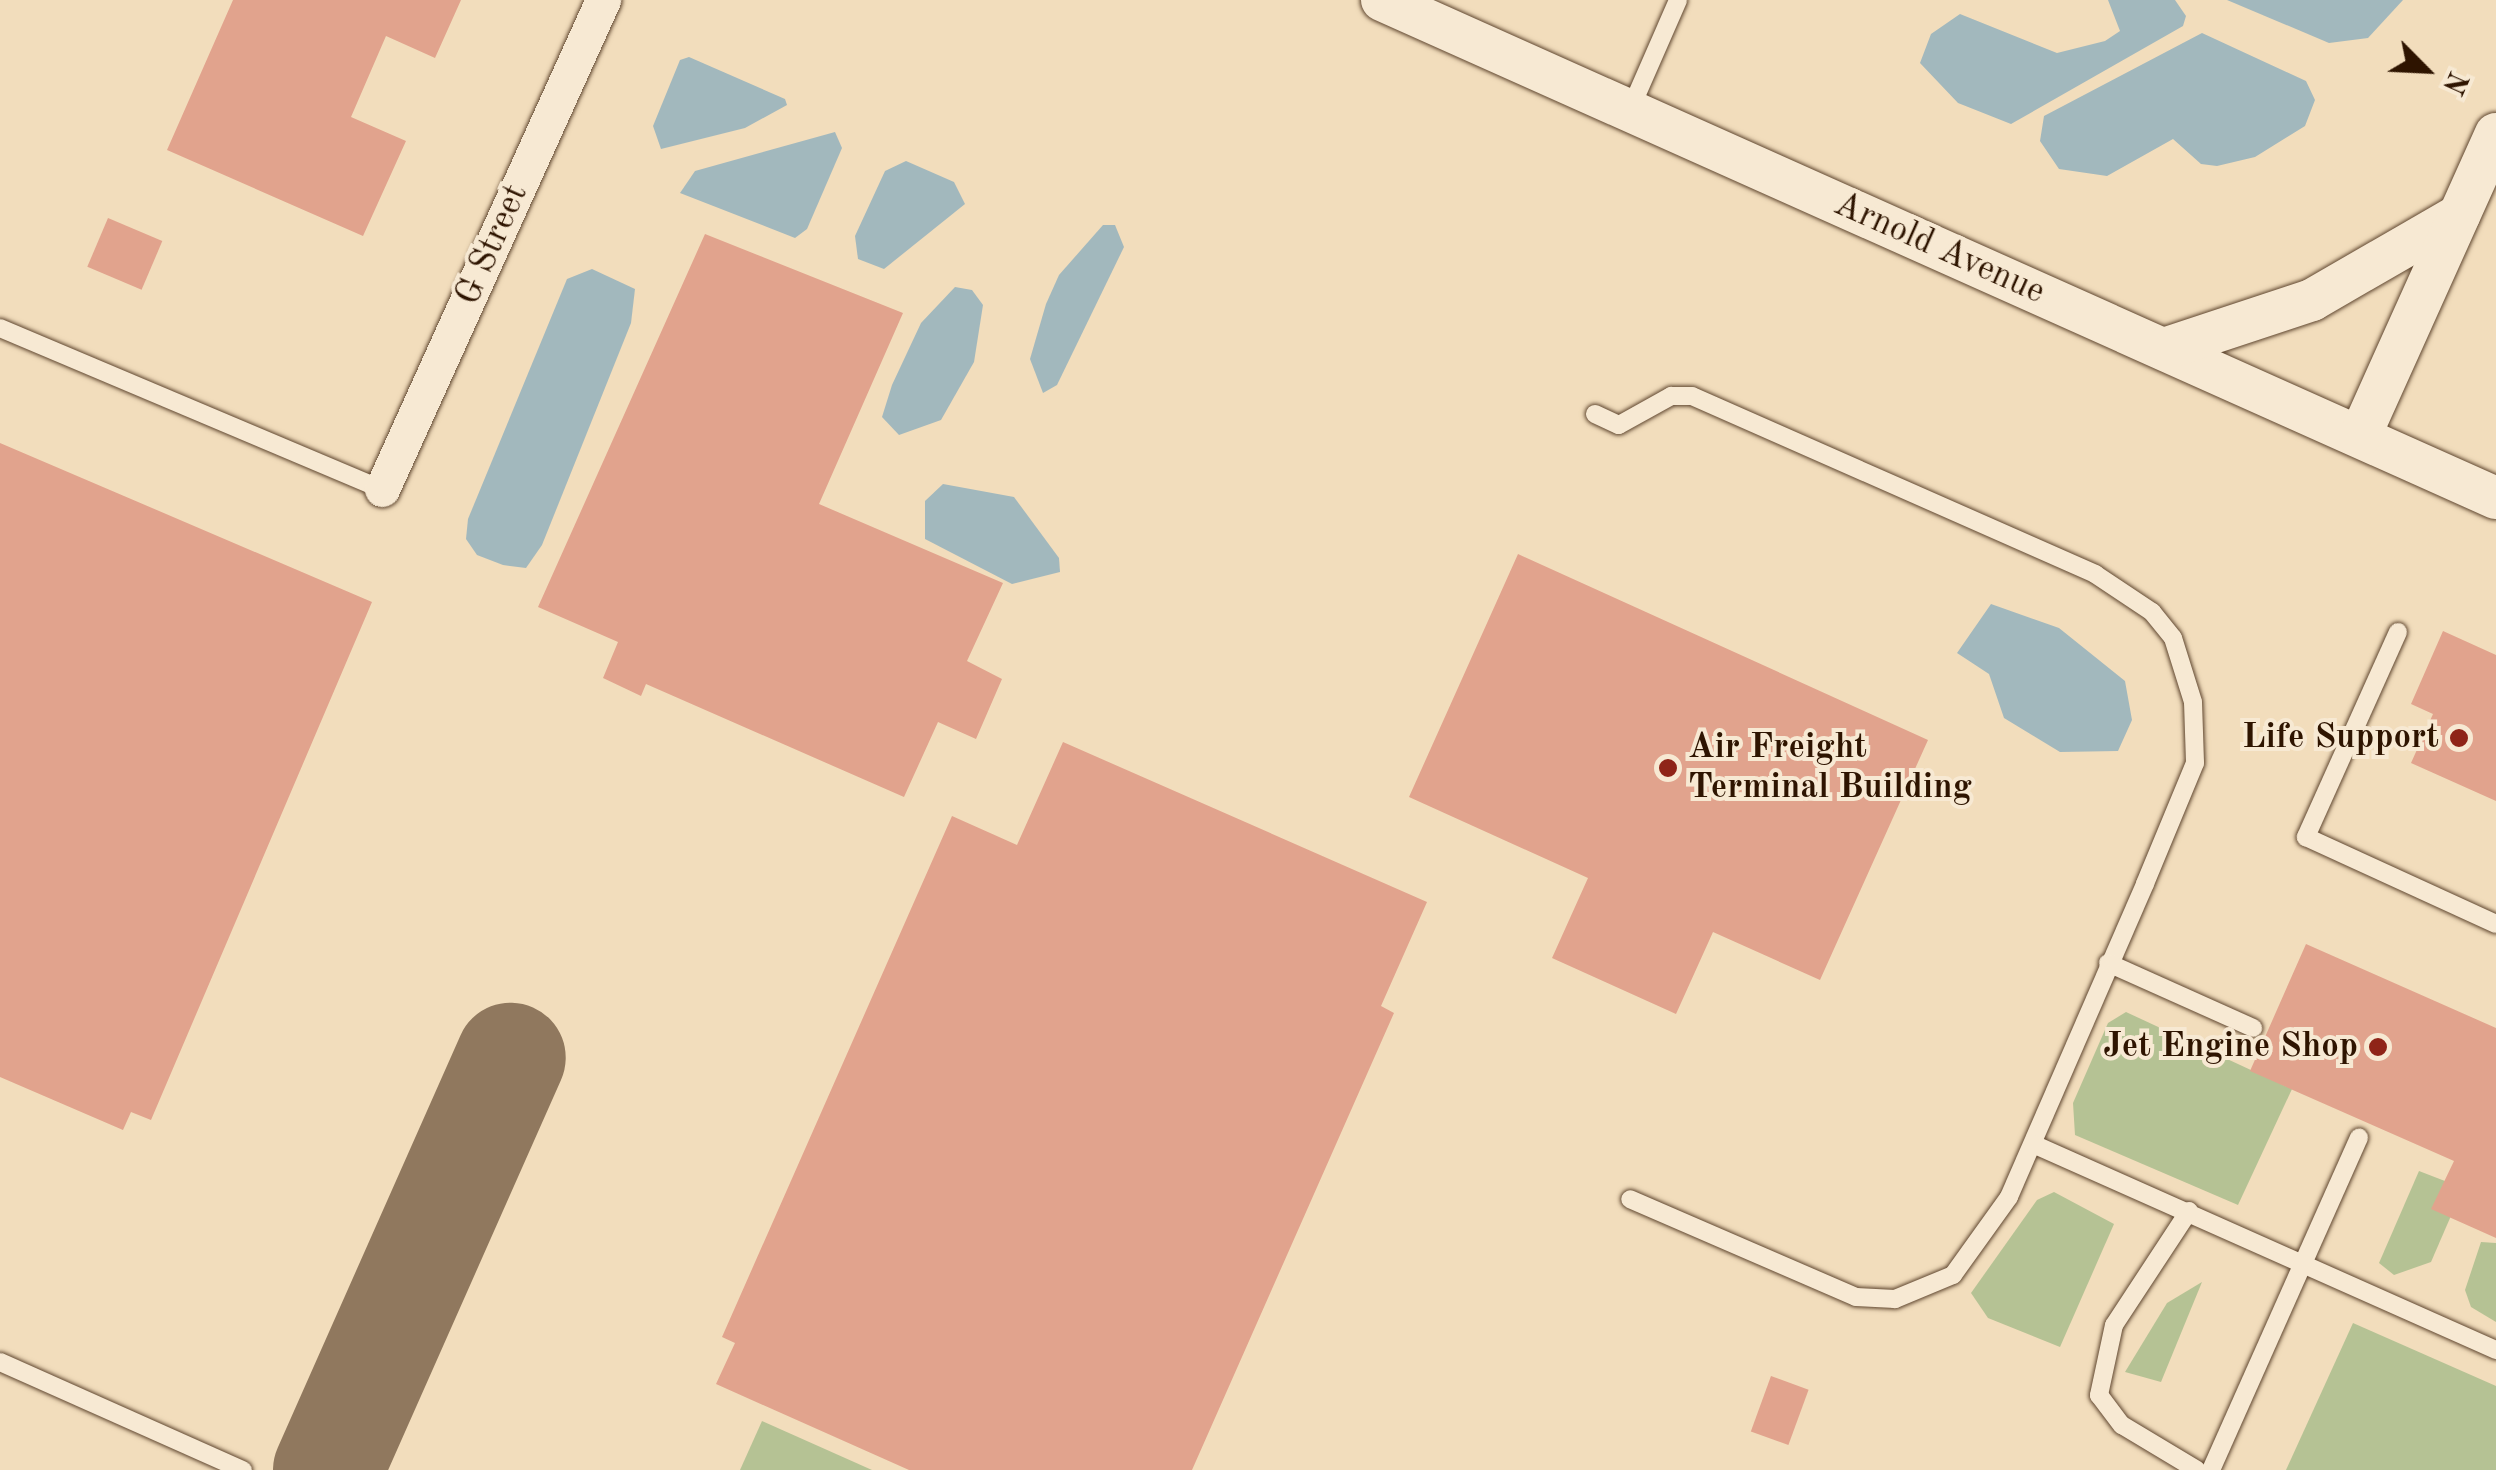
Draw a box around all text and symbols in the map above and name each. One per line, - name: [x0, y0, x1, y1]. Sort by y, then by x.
- north arrow: [2376, 20, 2476, 120]
- text: N: [2436, 67, 2471, 98]
- street label: G Street: [448, 178, 538, 312]
- street label: Arnold Avenue: [1827, 184, 2051, 314]
- place label: Life Support: [2242, 717, 2439, 759]
- place label: Air Freight Terminal Building: [1688, 727, 1972, 809]
- marker: Life Support: [2448, 727, 2470, 749]
- marker: Air Freight Terminal Building: [1657, 757, 1679, 779]
- place label: Jet Engine Shop: [2103, 1026, 2358, 1068]
- marker: Jet Engine Shop: [2367, 1036, 2389, 1058]

